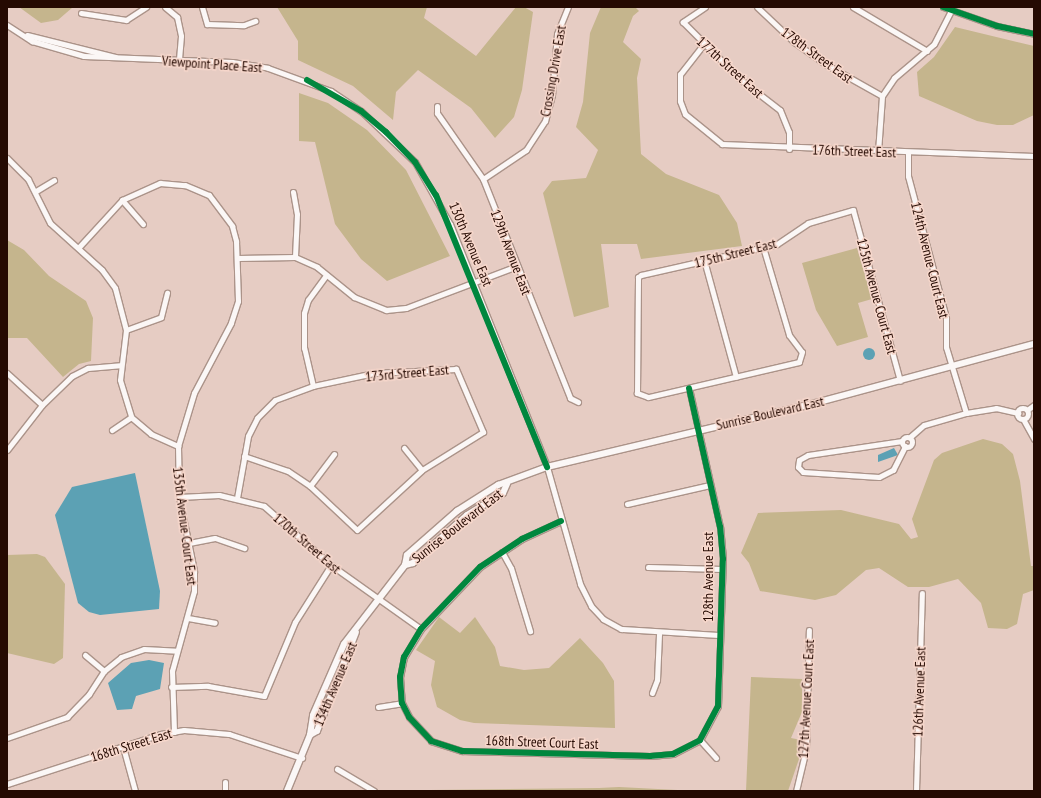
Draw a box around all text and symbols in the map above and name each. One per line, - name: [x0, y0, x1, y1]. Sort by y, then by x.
- street label: Crossing Drive East: [537, 24, 569, 118]
- street label: 178th Street East: [778, 24, 856, 86]
- street label: 177th Street East: [693, 33, 767, 101]
- street label: Viewpoint Place East: [161, 52, 263, 76]
- street label: 176th Street East: [812, 141, 896, 161]
- street label: 130th Avenue East: [446, 199, 496, 289]
- street label: 124th Avenue Court East: [907, 200, 953, 320]
- street label: 129th Avenue East: [487, 207, 535, 297]
- street label: 175th Street East: [692, 235, 778, 271]
- street label: 125th Avenue Court East: [853, 236, 901, 356]
- street label: 173rd Street East: [364, 361, 450, 385]
- street label: Sunrise Boulevard East: [714, 392, 826, 434]
- street label: 135th Avenue Court East: [169, 466, 201, 586]
- street label: Sunrise Boulevard East: [408, 485, 506, 567]
- street label: 170th Street East: [270, 509, 344, 577]
- street label: 128th Avenue East: [700, 532, 716, 622]
- street label: 134th Avenue East: [310, 639, 360, 729]
- street label: 127th Avenue Court East: [794, 639, 818, 759]
- street label: 126th Avenue East: [909, 647, 929, 737]
- street label: 168th Street East: [88, 725, 174, 765]
- street label: 168th Street Court East: [485, 732, 599, 752]

